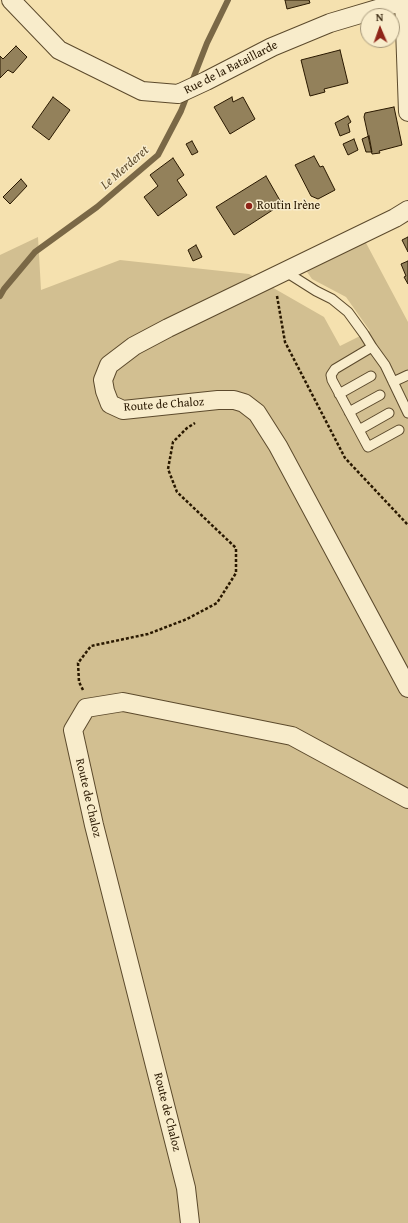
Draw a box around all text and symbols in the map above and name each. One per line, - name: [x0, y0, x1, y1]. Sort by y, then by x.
- north arrow: [360, 8, 400, 48]
- text: N: [376, 9, 384, 25]
- street label: Rue de la Bataillarde: [182, 38, 280, 98]
- water label: Le Merderet: [98, 143, 152, 193]
- place label: Routin Irène: [257, 199, 320, 213]
- marker: Routin Irène: [244, 201, 254, 211]
- street label: Route de Chaloz: [123, 395, 205, 415]
- street label: Route de Chaloz: [72, 757, 104, 839]
- street label: Route de Chaloz: [150, 1071, 184, 1153]

